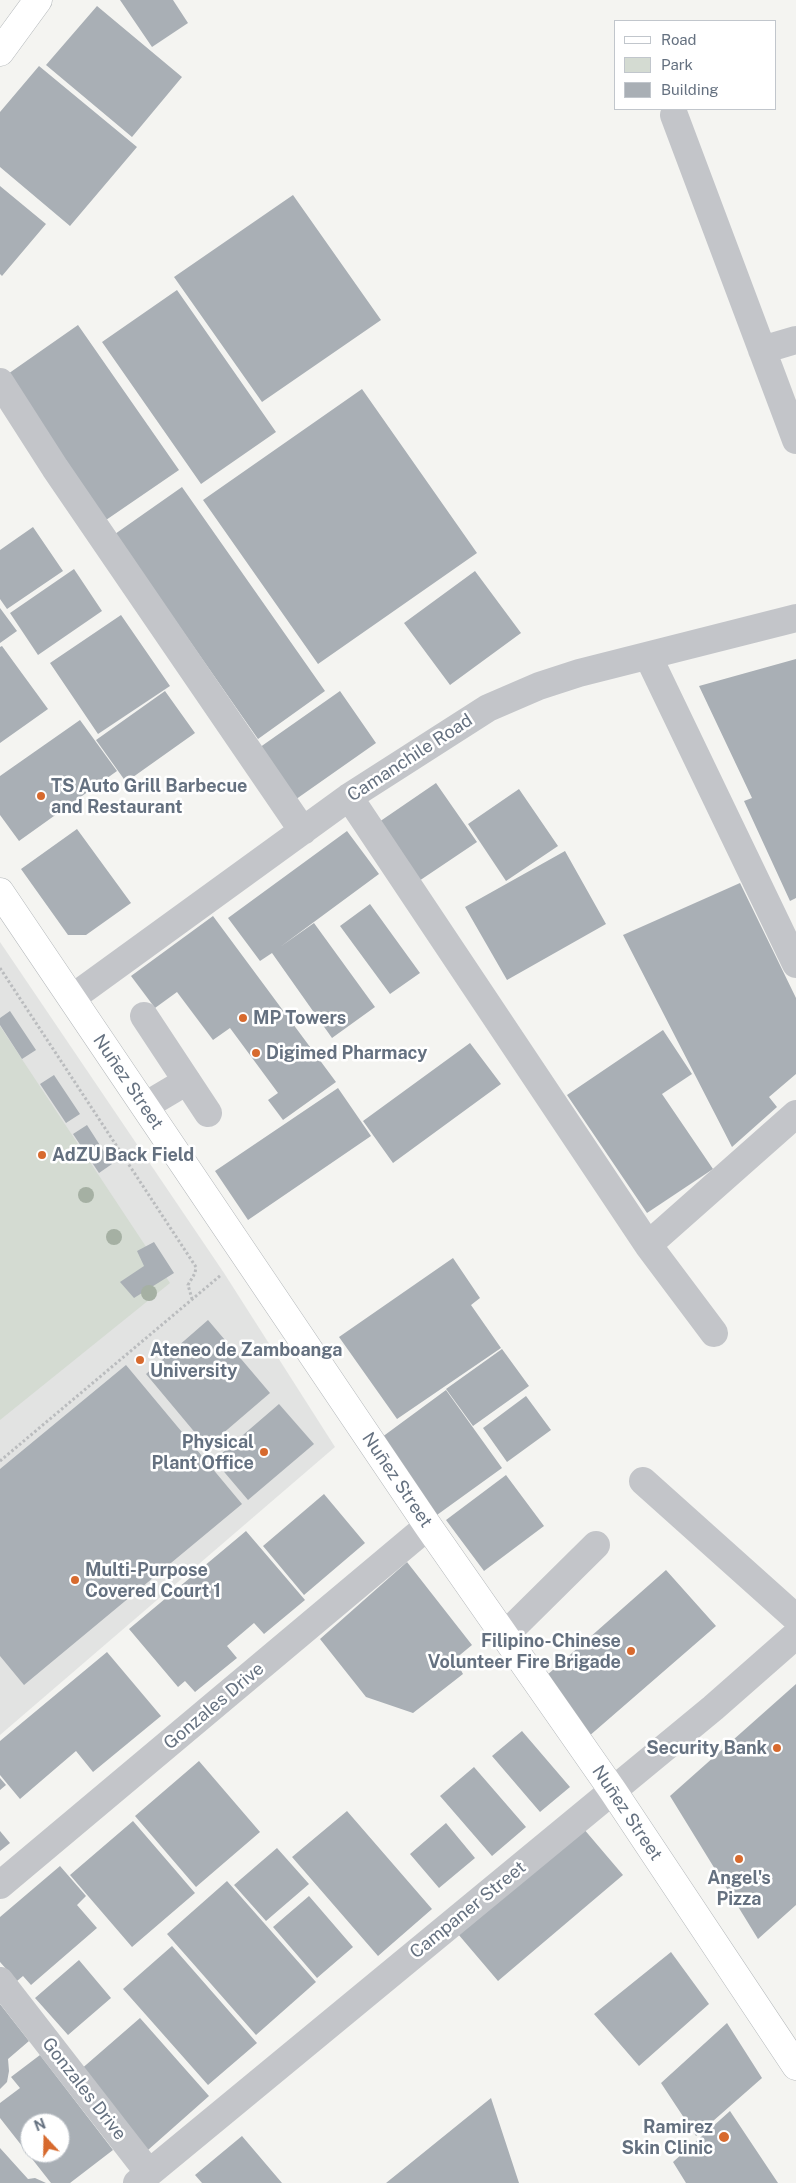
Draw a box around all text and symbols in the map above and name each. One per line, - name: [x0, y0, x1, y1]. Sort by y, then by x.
- legend: [614, 20, 776, 110]
- text: Road: [661, 31, 697, 48]
- text: Park: [661, 56, 693, 73]
- text: Building: [661, 81, 719, 98]
- street label: Camanchile Road: [343, 709, 477, 807]
- place label: TS Auto Grill Barbecue and Restaurant: [51, 775, 247, 818]
- marker: TS Auto Grill Barbecue and Restaurant: [35, 790, 47, 802]
- place label: MP Towers: [253, 1007, 346, 1029]
- marker: MP Towers: [237, 1012, 249, 1024]
- street label: Nuñez Street: [88, 1030, 168, 1134]
- place label: Digimed Pharmacy: [266, 1042, 427, 1064]
- marker: Digimed Pharmacy: [250, 1047, 262, 1059]
- place label: AdZU Back Field: [52, 1144, 194, 1166]
- marker: AdZU Back Field: [36, 1149, 48, 1161]
- place label: Ateneo de Zamboanga University: [150, 1339, 343, 1382]
- marker: Ateneo de Zamboanga University: [134, 1354, 146, 1366]
- street label: Nuñez Street: [357, 1428, 437, 1532]
- place label: Physical Plant Office: [152, 1431, 254, 1474]
- marker: Physical Plant Office: [258, 1446, 270, 1458]
- place label: Multi-Purpose Covered Court 1: [85, 1559, 221, 1602]
- marker: Multi-Purpose Covered Court 1: [69, 1574, 81, 1586]
- place label: Filipino-Chinese Volunteer Fire Brigade: [428, 1630, 621, 1672]
- marker: Filipino-Chinese Volunteer Fire Brigade: [625, 1645, 637, 1657]
- street label: Gonzales Drive: [160, 1658, 268, 1754]
- place label: Security Bank: [646, 1737, 767, 1759]
- marker: Security Bank: [771, 1742, 783, 1754]
- street label: Nuñez Street: [587, 1761, 667, 1865]
- marker: Angel's Pizza: [733, 1853, 745, 1865]
- street label: Campaner Street: [406, 1857, 530, 1963]
- place label: Angel's Pizza: [707, 1867, 771, 1910]
- street label: Gonzales Drive: [37, 2033, 131, 2145]
- north arrow: [20, 2113, 70, 2163]
- text: N: [32, 2116, 48, 2134]
- place label: Ramirez Skin Clinic: [622, 2116, 713, 2158]
- marker: Ramirez Skin Clinic: [717, 2130, 731, 2144]

